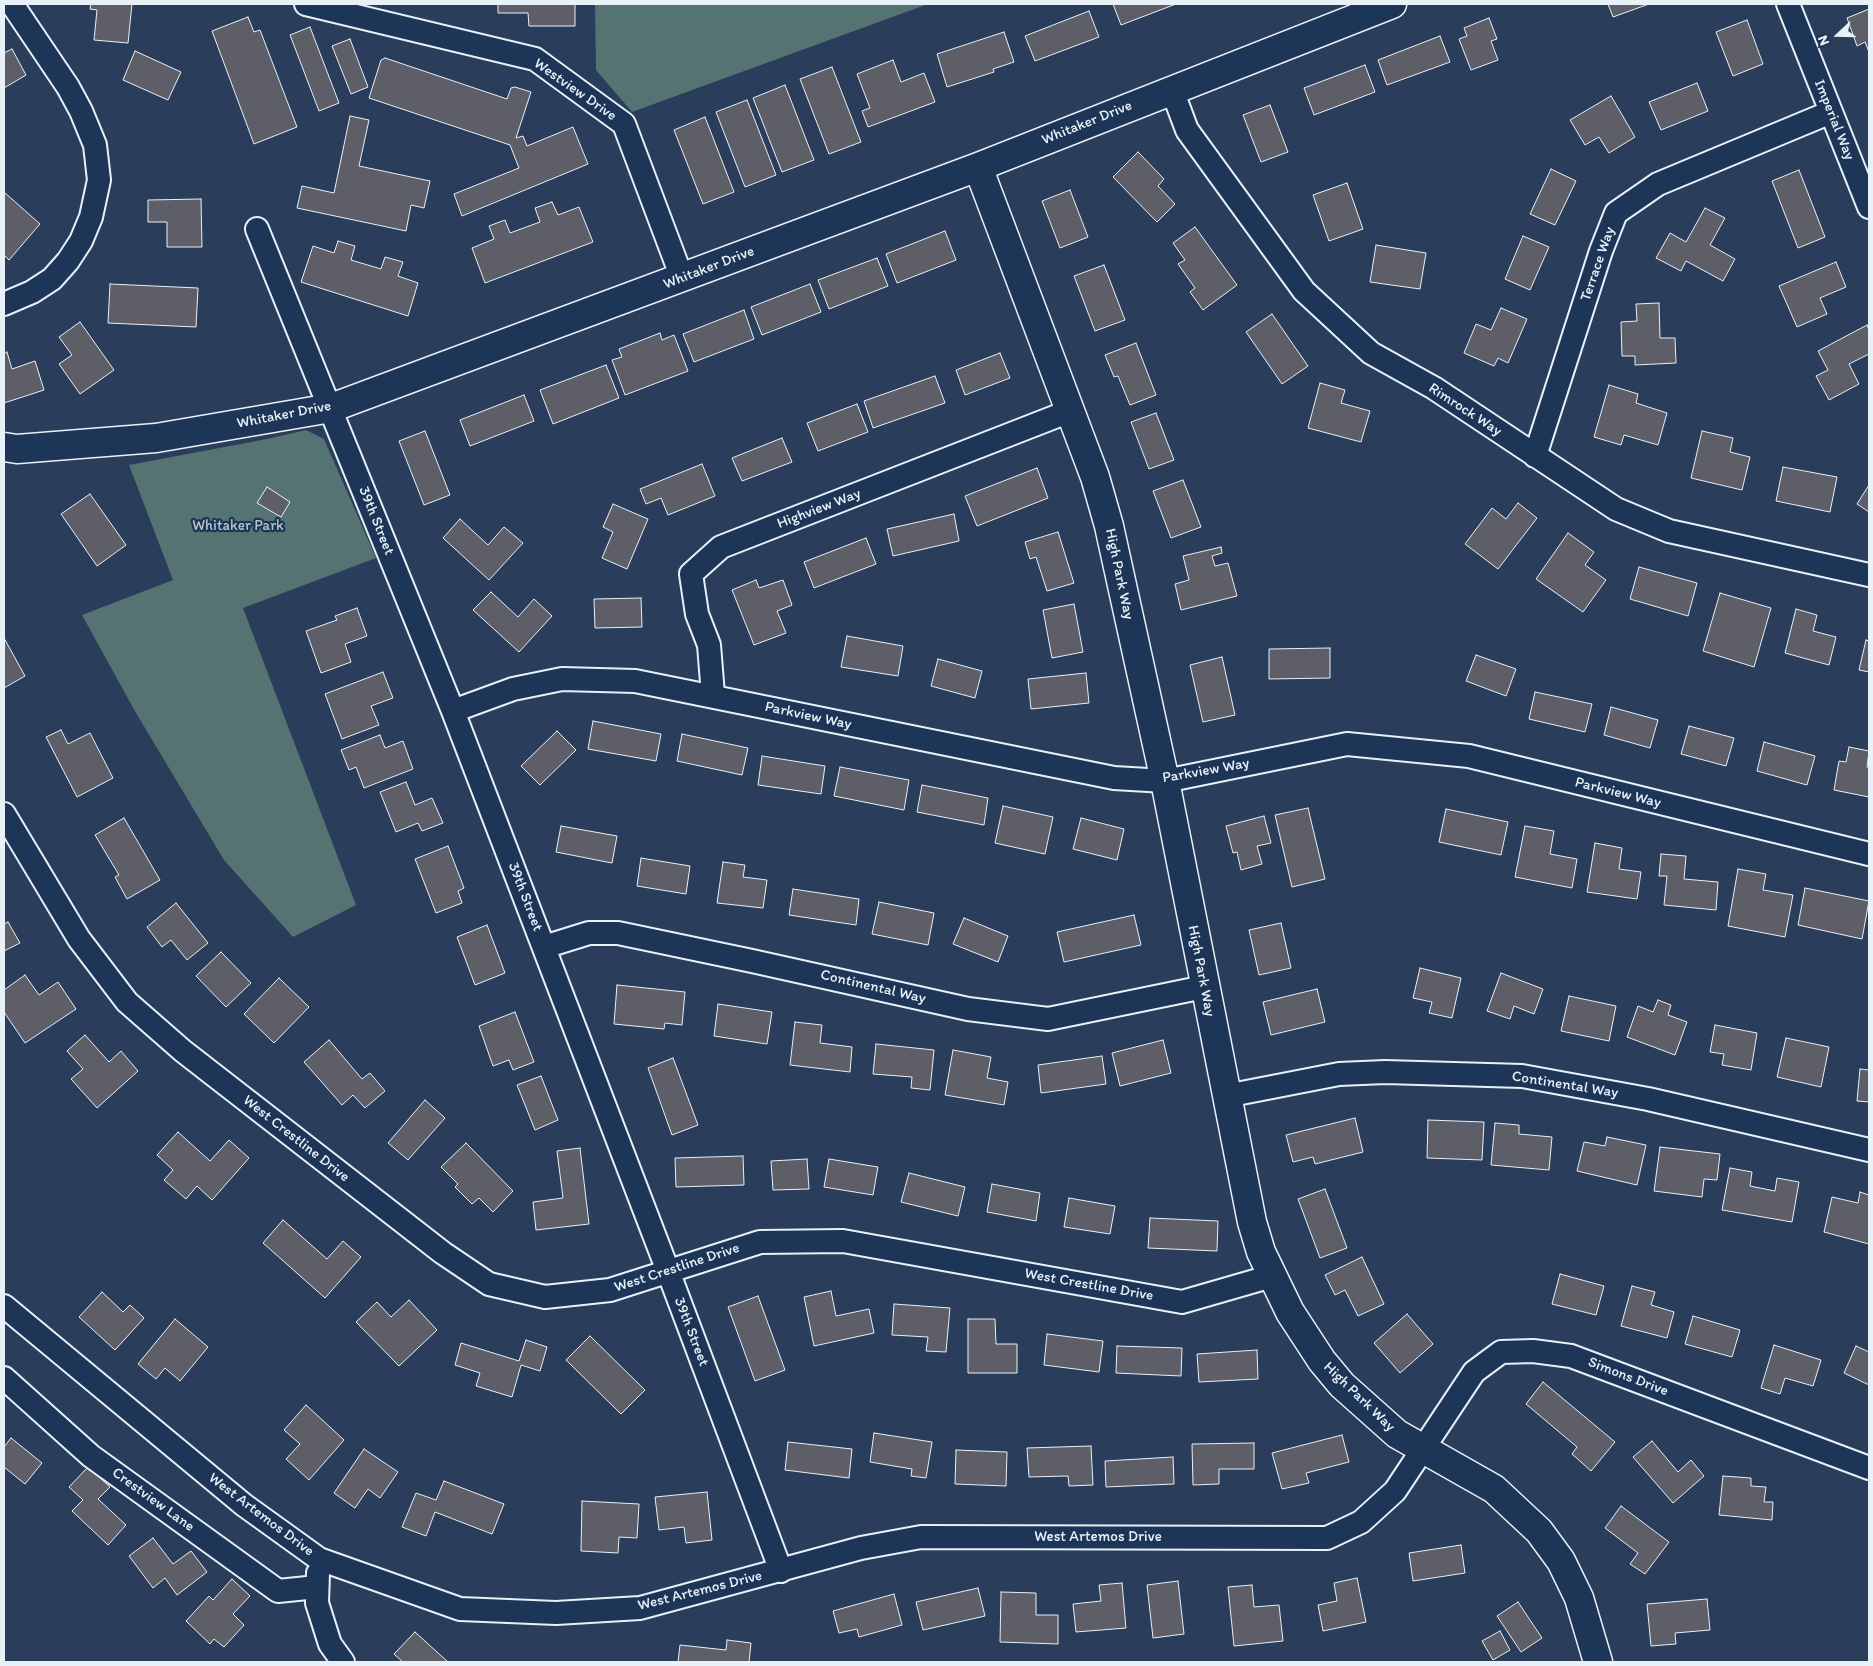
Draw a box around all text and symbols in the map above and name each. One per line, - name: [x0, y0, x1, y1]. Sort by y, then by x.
- north arrow: [1813, 10, 1863, 60]
- text: N: [1814, 33, 1833, 48]
- street label: Westview Drive: [530, 55, 620, 125]
- street label: Imperial Way: [1810, 77, 1858, 163]
- street label: Whitaker Drive: [1039, 97, 1135, 149]
- street label: Terrace Way: [1577, 224, 1619, 304]
- street label: Whitaker Drive: [661, 242, 757, 294]
- street label: Rimrock Way: [1425, 380, 1505, 440]
- street label: Whitaker Drive: [235, 397, 333, 433]
- street label: 39th Street: [354, 484, 398, 558]
- street label: Highview Way: [775, 485, 863, 533]
- park label: Whitaker Park: [192, 517, 284, 535]
- street label: High Park Way: [1101, 527, 1137, 621]
- street label: Parkview Way: [763, 698, 853, 734]
- street label: Parkview Way: [1161, 754, 1251, 788]
- street label: Parkview Way: [1573, 774, 1663, 812]
- street label: 39th Street: [504, 860, 546, 934]
- street label: High Park Way: [1183, 924, 1219, 1018]
- street label: Continental Way: [819, 966, 927, 1008]
- street label: Continental Way: [1511, 1068, 1619, 1102]
- street label: West Crestline Drive: [239, 1092, 353, 1186]
- street label: West Crestline Drive: [612, 1239, 742, 1297]
- street label: West Crestline Drive: [1023, 1265, 1155, 1305]
- street label: 39th Street: [670, 1295, 712, 1369]
- street label: Simons Drive: [1585, 1353, 1671, 1401]
- street label: High Park Way: [1319, 1358, 1399, 1436]
- street label: Crestview Lane: [108, 1464, 198, 1536]
- street label: West Artemos Drive: [205, 1469, 317, 1561]
- street label: West Artemos Drive: [1034, 1528, 1162, 1546]
- street label: West Artemos Drive: [636, 1567, 764, 1615]

